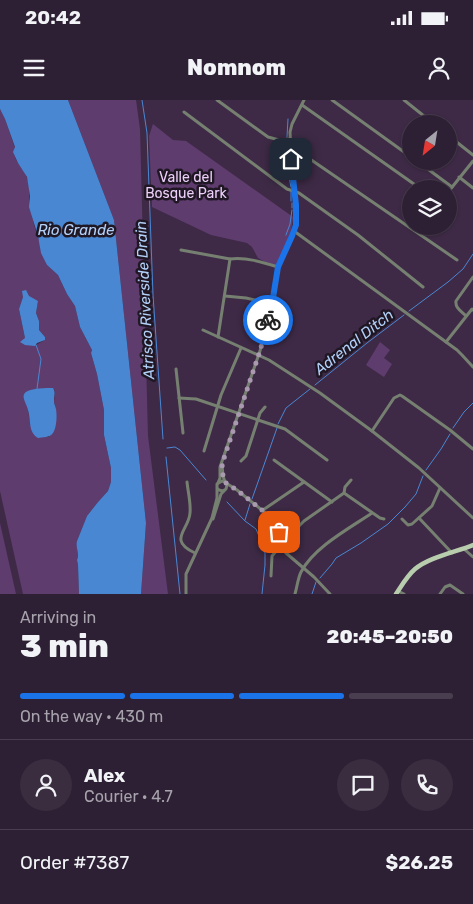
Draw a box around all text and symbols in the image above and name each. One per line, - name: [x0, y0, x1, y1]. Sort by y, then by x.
- text: 20:42: [25, 6, 81, 29]
- icon: menu: [20, 54, 48, 82]
- text: Nomnom: [187, 54, 286, 81]
- icon: person: [425, 54, 453, 82]
- north arrow: [402, 115, 458, 170]
- map controls: [402, 115, 457, 235]
- pin: [270, 138, 312, 180]
- icon: home: [277, 145, 305, 173]
- park label: Valle del Bosque Park: [145, 169, 228, 202]
- button: layers: [402, 180, 457, 235]
- water label: Atrisco Riverside Drain: [132, 220, 158, 381]
- water label: Rio Grande: [38, 221, 115, 239]
- courier: [243, 295, 293, 345]
- icon: bike: [254, 306, 282, 334]
- water label: Adrenal Ditch: [310, 306, 397, 379]
- pin: [258, 511, 300, 553]
- icon: bag: [265, 518, 293, 546]
- text: Arriving in: [20, 608, 96, 627]
- text: 20:45–20:50: [327, 625, 453, 648]
- text: 3 min: [20, 627, 109, 665]
- text: On the way · 430 m: [20, 707, 163, 726]
- button: person: [20, 759, 72, 811]
- button: chat: [337, 759, 389, 811]
- button: phone: [401, 759, 453, 811]
- text: Alex: [84, 764, 125, 787]
- text: Courier · 4.7: [84, 787, 173, 806]
- text: Order #7387: [20, 851, 129, 874]
- text: $26.25: [386, 851, 453, 874]

